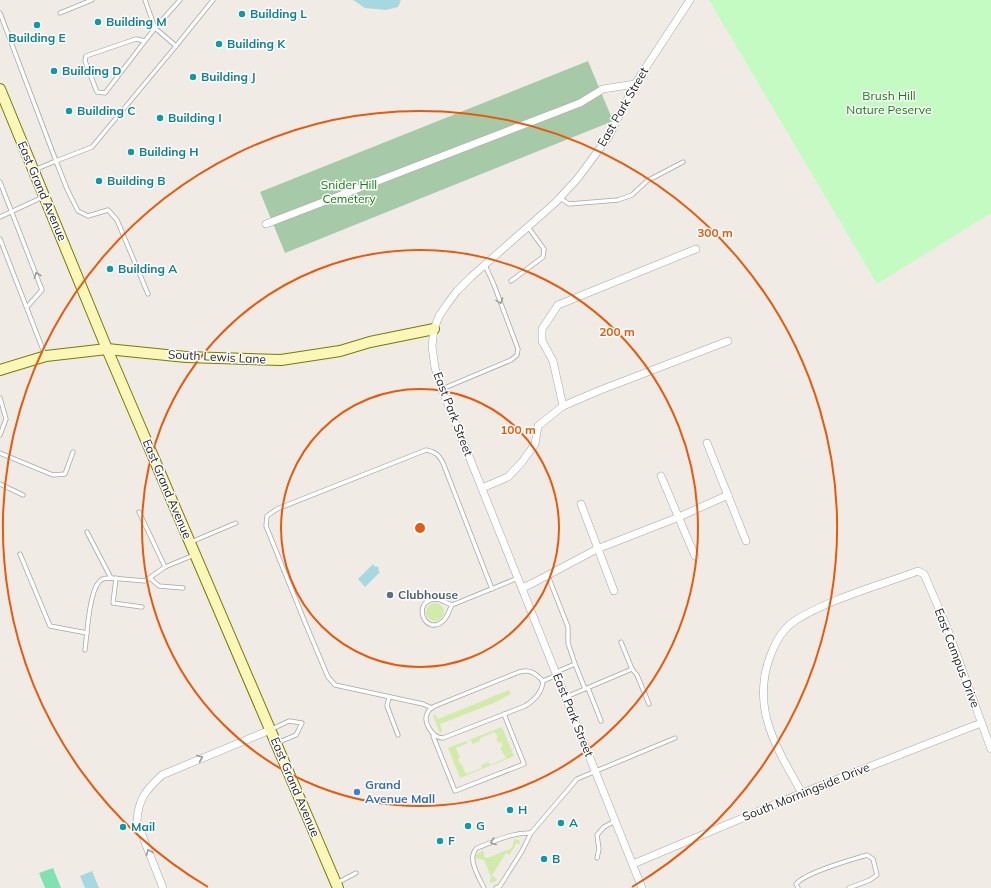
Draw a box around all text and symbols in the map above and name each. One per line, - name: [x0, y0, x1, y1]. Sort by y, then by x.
- place label: Building L: [250, 6, 307, 21]
- marker: Building L: [237, 9, 247, 19]
- place label: Building M: [106, 14, 167, 29]
- marker: Building M: [93, 17, 103, 27]
- marker: Building E: [32, 20, 42, 30]
- place label: Building E: [8, 30, 66, 45]
- place label: Building K: [227, 36, 286, 51]
- marker: Building K: [214, 39, 224, 49]
- place label: Building D: [62, 63, 121, 78]
- street label: East Park Street: [594, 64, 651, 149]
- marker: Building D: [49, 66, 59, 76]
- place label: Building J: [201, 69, 256, 84]
- marker: Building J: [188, 72, 198, 82]
- park label: Brush Hill Nature Peserve: [846, 88, 932, 117]
- place label: Building C: [77, 103, 135, 118]
- marker: Building C: [64, 106, 74, 116]
- place label: Building I: [168, 110, 222, 125]
- marker: Building I: [155, 113, 165, 123]
- street label: East Grand Avenue: [15, 139, 70, 243]
- place label: Building H: [139, 144, 199, 159]
- marker: Building H: [126, 147, 136, 157]
- place label: Building B: [107, 173, 166, 188]
- marker: Building B: [94, 176, 104, 186]
- park label: Snider Hill Cemetery: [321, 177, 377, 206]
- text: 300 m: [697, 225, 733, 240]
- place label: Building A: [118, 261, 177, 276]
- marker: Building A: [105, 264, 115, 274]
- one-way arrow: [33, 271, 41, 278]
- one-way arrow: [496, 298, 504, 305]
- text: 200 m: [599, 324, 635, 339]
- street label: South Lewis Lane: [168, 346, 266, 367]
- street label: East Park Street: [431, 370, 476, 458]
- text: 100 m: [500, 422, 536, 437]
- street label: East Grand Avenue: [140, 437, 195, 541]
- centre of rings: [413, 521, 427, 535]
- place label: Clubhouse: [398, 587, 458, 602]
- marker: Clubhouse: [385, 590, 395, 600]
- street label: East Campus Drive: [932, 606, 983, 710]
- street label: East Park Street: [550, 671, 597, 759]
- street label: East Grand Avenue: [268, 735, 323, 839]
- one-way arrow: [197, 755, 204, 763]
- street label: South Morningside Drive: [740, 759, 872, 824]
- place label: Grand Avenue Mall: [365, 777, 435, 806]
- marker: Grand Avenue Mall: [352, 787, 362, 797]
- place label: H: [518, 802, 527, 817]
- marker: H: [505, 805, 515, 815]
- place label: A: [569, 815, 578, 830]
- place label: G: [476, 818, 485, 833]
- marker: A: [556, 818, 566, 828]
- place label: Mail: [131, 819, 155, 834]
- marker: G: [463, 821, 473, 831]
- marker: Mail: [118, 822, 128, 832]
- place label: F: [448, 833, 455, 848]
- marker: F: [435, 836, 445, 846]
- one-way arrow: [490, 837, 497, 846]
- one-way arrow: [145, 848, 153, 855]
- place label: B: [552, 851, 560, 866]
- marker: B: [539, 854, 549, 864]

